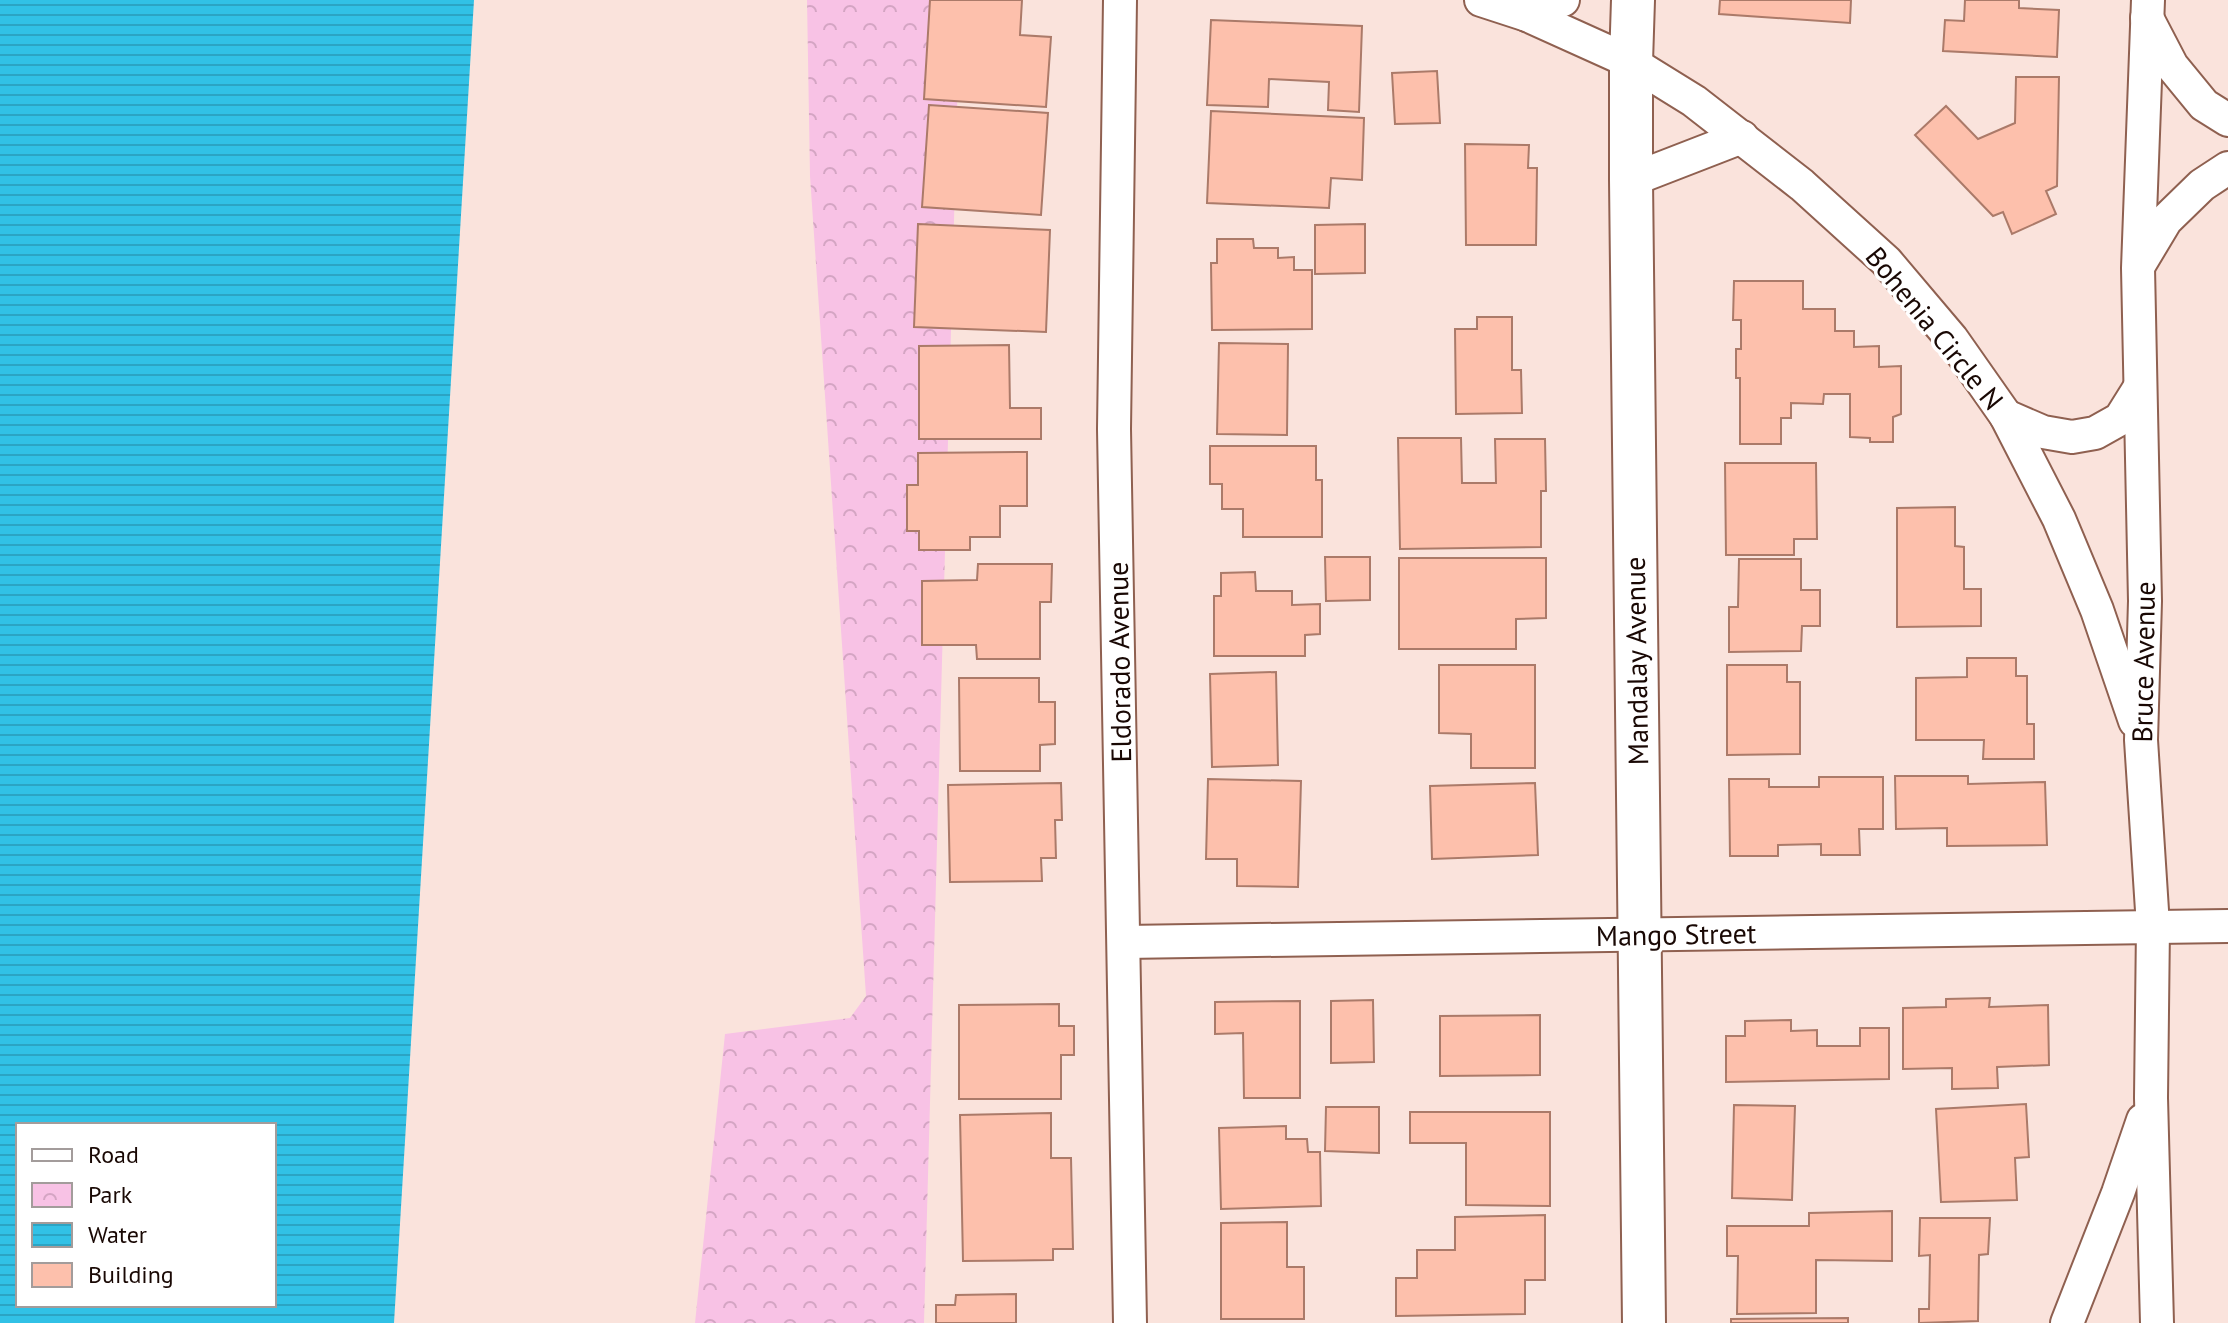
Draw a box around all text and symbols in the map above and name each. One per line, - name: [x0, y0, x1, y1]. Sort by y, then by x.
- street label: Bohenia Circle N: [1858, 239, 2012, 417]
- street label: Mandalay Avenue: [1616, 556, 1656, 766]
- street label: Eldorado Avenue: [1099, 561, 1139, 763]
- street label: Bruce Avenue: [2123, 581, 2163, 743]
- street label: Mango Street: [1595, 914, 1757, 954]
- legend: [16, 1123, 276, 1307]
- text: Road: [88, 1139, 139, 1170]
- text: Park: [88, 1179, 133, 1210]
- text: Water: [88, 1219, 147, 1250]
- text: Building: [88, 1259, 174, 1290]

